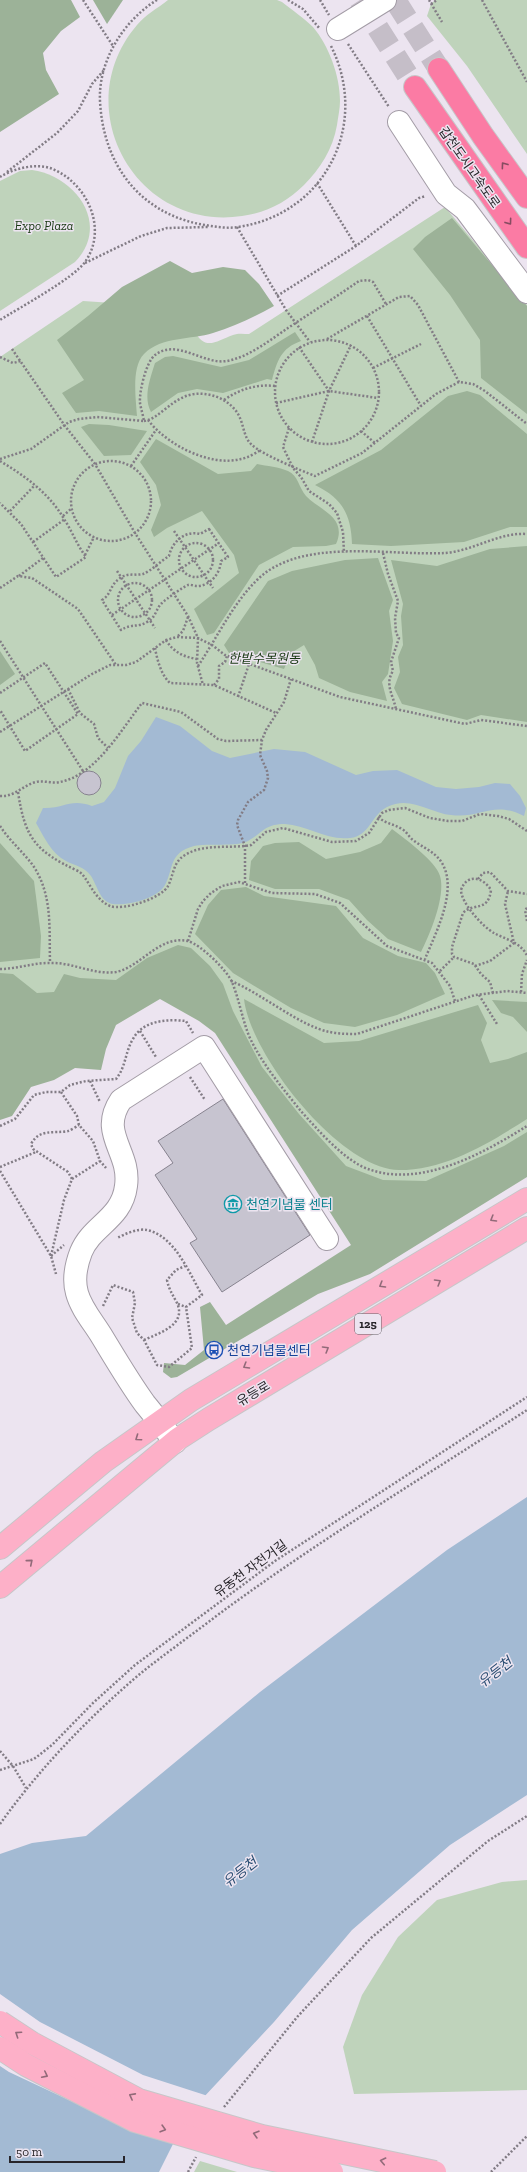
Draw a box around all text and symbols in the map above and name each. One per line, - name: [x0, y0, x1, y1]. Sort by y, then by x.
- street label: 갑천도시고속도로: [436, 124, 503, 211]
- one-way arrow: [502, 163, 509, 170]
- park label: Expo Plaza: [15, 218, 73, 233]
- one-way arrow: [504, 218, 511, 225]
- park label: 한밭수목원동: [228, 651, 301, 666]
- museum icon: 천연기념물 센터: [223, 1194, 243, 1214]
- place label: 천연기념물 센터: [246, 1197, 333, 1212]
- one-way arrow: [490, 1214, 497, 1221]
- one-way arrow: [434, 1279, 441, 1287]
- one-way arrow: [379, 1281, 386, 1288]
- road number: 125: [355, 1314, 381, 1334]
- bus stop icon: 천연기념물센터: [204, 1340, 224, 1360]
- place label: 천연기념물센터: [227, 1343, 311, 1358]
- one-way arrow: [322, 1346, 329, 1353]
- one-way arrow: [243, 1361, 250, 1368]
- street label: 유등로: [234, 1378, 273, 1409]
- one-way arrow: [135, 1433, 142, 1440]
- street label: 유동천 자전거길: [211, 1537, 290, 1600]
- one-way arrow: [26, 1560, 33, 1567]
- water label: 유등천: [475, 1653, 517, 1691]
- water label: 유등천: [220, 1853, 262, 1891]
- one-way arrow: [15, 2031, 22, 2039]
- one-way arrow: [41, 2070, 48, 2078]
- one-way arrow: [129, 2093, 136, 2101]
- one-way arrow: [159, 2124, 166, 2133]
- one-way arrow: [253, 2130, 260, 2139]
- scale bar: [10, 2138, 124, 2164]
- text: 50 m: [16, 2145, 43, 2159]
- one-way arrow: [380, 2158, 387, 2166]

